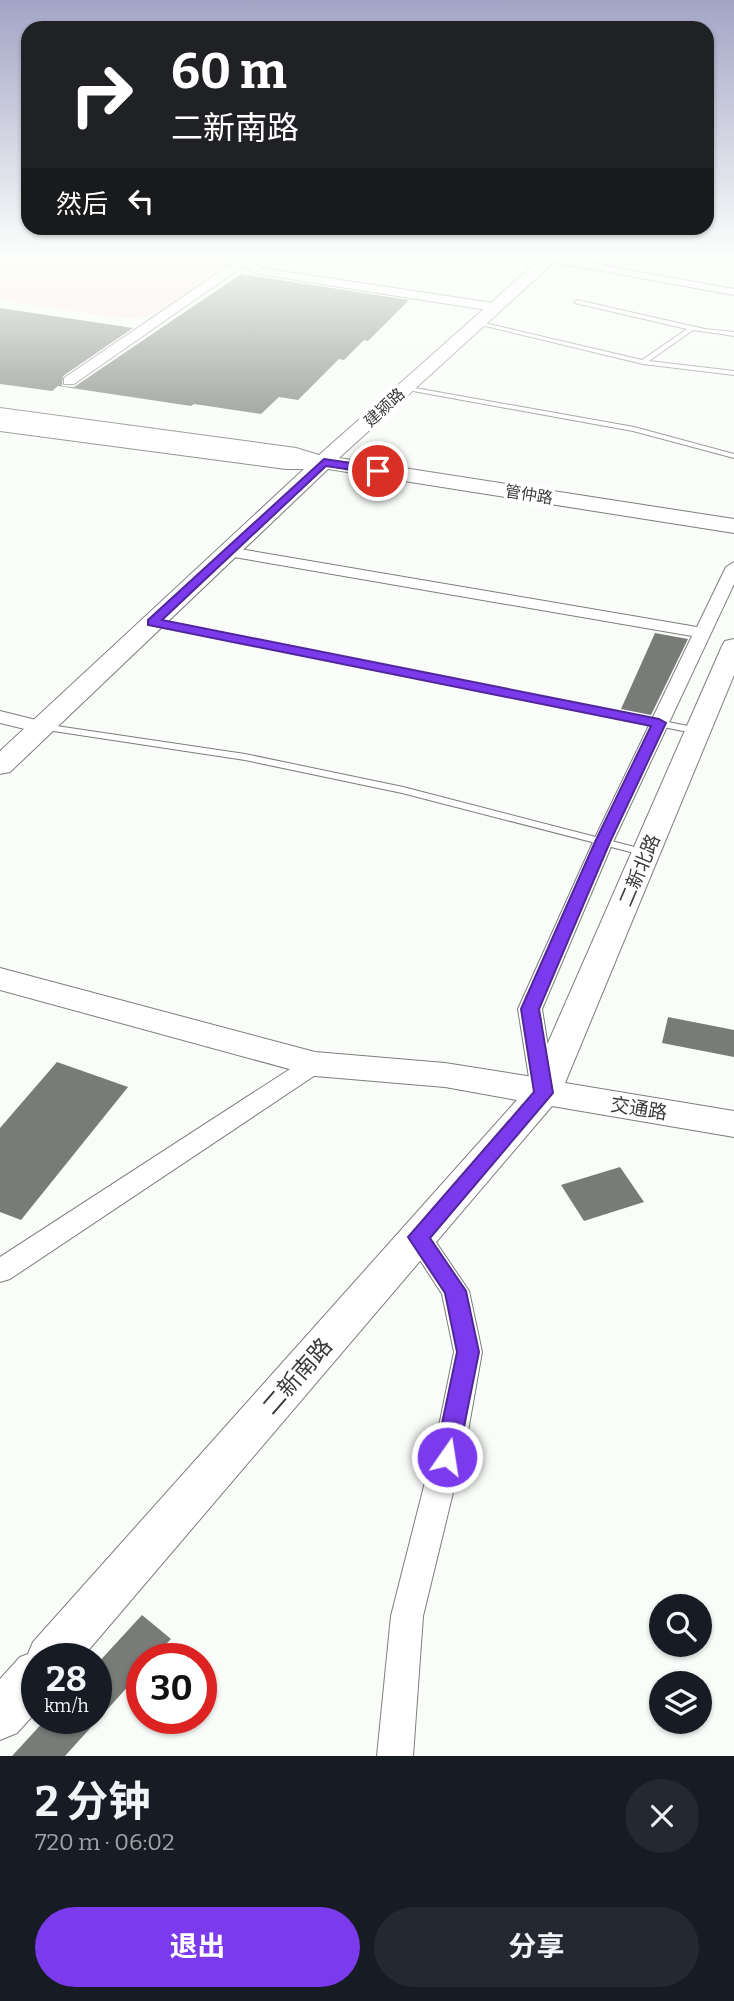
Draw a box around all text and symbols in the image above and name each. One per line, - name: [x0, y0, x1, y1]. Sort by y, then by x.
- text: 60 m: [171, 42, 287, 101]
- icon: right: [56, 49, 147, 140]
- text: 二新南路: [171, 109, 299, 147]
- icon: left: [122, 182, 160, 220]
- text: 然后: [56, 189, 108, 220]
- street label: 建颍路: [360, 384, 408, 431]
- pin: [348, 441, 408, 501]
- icon: arrive: [359, 452, 397, 490]
- street label: 管仲路: [504, 481, 554, 508]
- street label: 二新北路: [614, 831, 665, 910]
- street label: 交通路: [609, 1093, 669, 1124]
- street label: 二新南路: [256, 1332, 338, 1420]
- position arrow: [410, 1420, 484, 1494]
- map controls: [649, 1594, 712, 1734]
- button: search: [649, 1594, 712, 1657]
- speed limit sign: 30: [126, 1643, 217, 1734]
- text: 28: [46, 1658, 87, 1700]
- button: layers: [649, 1671, 712, 1734]
- text: km/h: [44, 1695, 89, 1717]
- text: 2 分钟: [35, 1777, 150, 1827]
- button: close: [625, 1779, 699, 1853]
- text: 720 m · 06:02: [35, 1828, 175, 1856]
- button: 退出: [35, 1907, 360, 1987]
- button: 分享: [374, 1907, 699, 1987]

